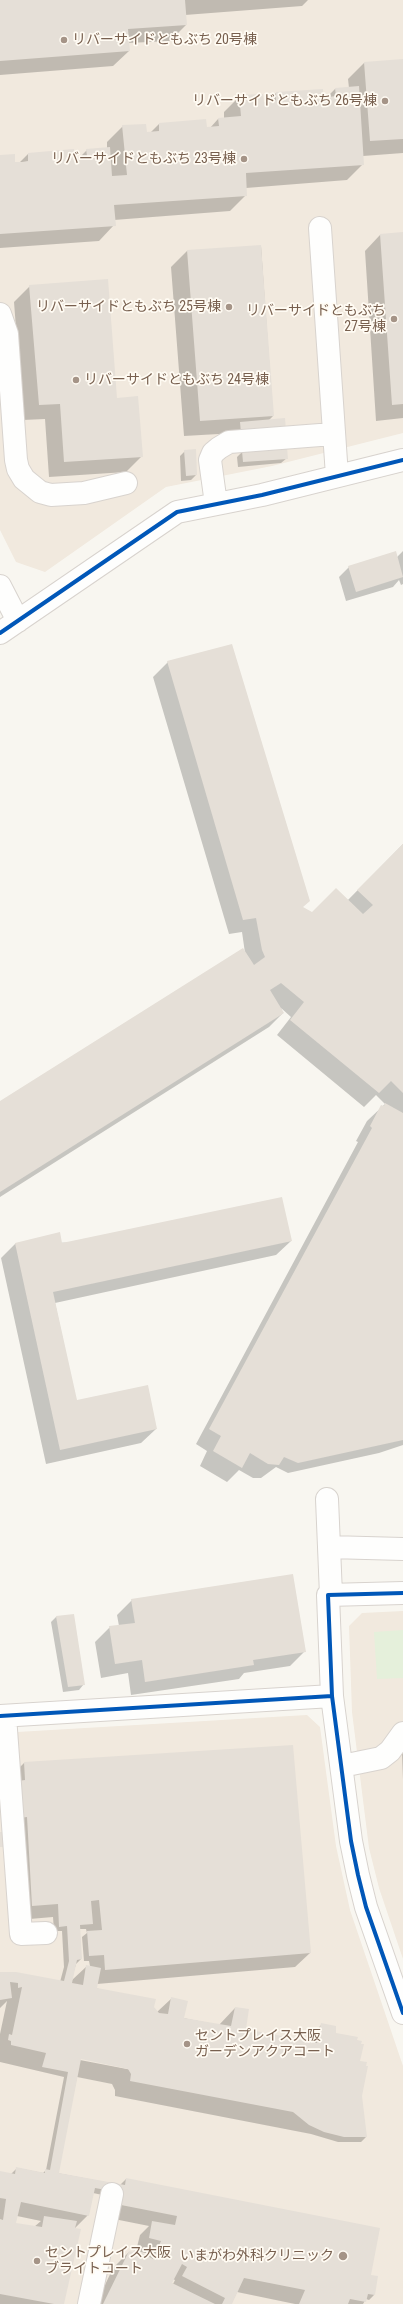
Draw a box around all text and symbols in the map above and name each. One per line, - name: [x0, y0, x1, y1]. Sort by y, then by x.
- place label: リバーサイドともぶち 20号棟: [72, 32, 257, 48]
- marker: リバーサイドともぶち 20号棟: [59, 35, 69, 45]
- place label: リバーサイドともぶち 26号棟: [192, 93, 377, 109]
- marker: リバーサイドともぶち 26号棟: [380, 96, 390, 106]
- place label: リバーサイドともぶち 23号棟: [51, 151, 236, 167]
- marker: リバーサイドともぶち 23号棟: [239, 154, 249, 164]
- place label: リバーサイドともぶち 25号棟: [36, 299, 221, 315]
- marker: リバーサイドともぶち 25号棟: [224, 302, 234, 312]
- place label: リバーサイドともぶち 27号棟: [246, 303, 386, 336]
- marker: リバーサイドともぶち 27号棟: [389, 314, 399, 324]
- place label: リバーサイドともぶち 24号棟: [84, 372, 269, 388]
- marker: リバーサイドともぶち 24号棟: [71, 375, 81, 385]
- place label: セントプレイス大阪 ガーデンアクアコート: [195, 2028, 335, 2060]
- marker: セントプレイス大阪 ガーデンアクアコート: [182, 2039, 192, 2049]
- place label: セントプレイス大阪 ブライトコート: [45, 2245, 171, 2278]
- place label: いまがわ外科クリニック: [180, 2248, 334, 2264]
- marker: いまがわ外科クリニック: [337, 2250, 349, 2262]
- marker: セントプレイス大阪 ブライトコート: [32, 2256, 42, 2266]

